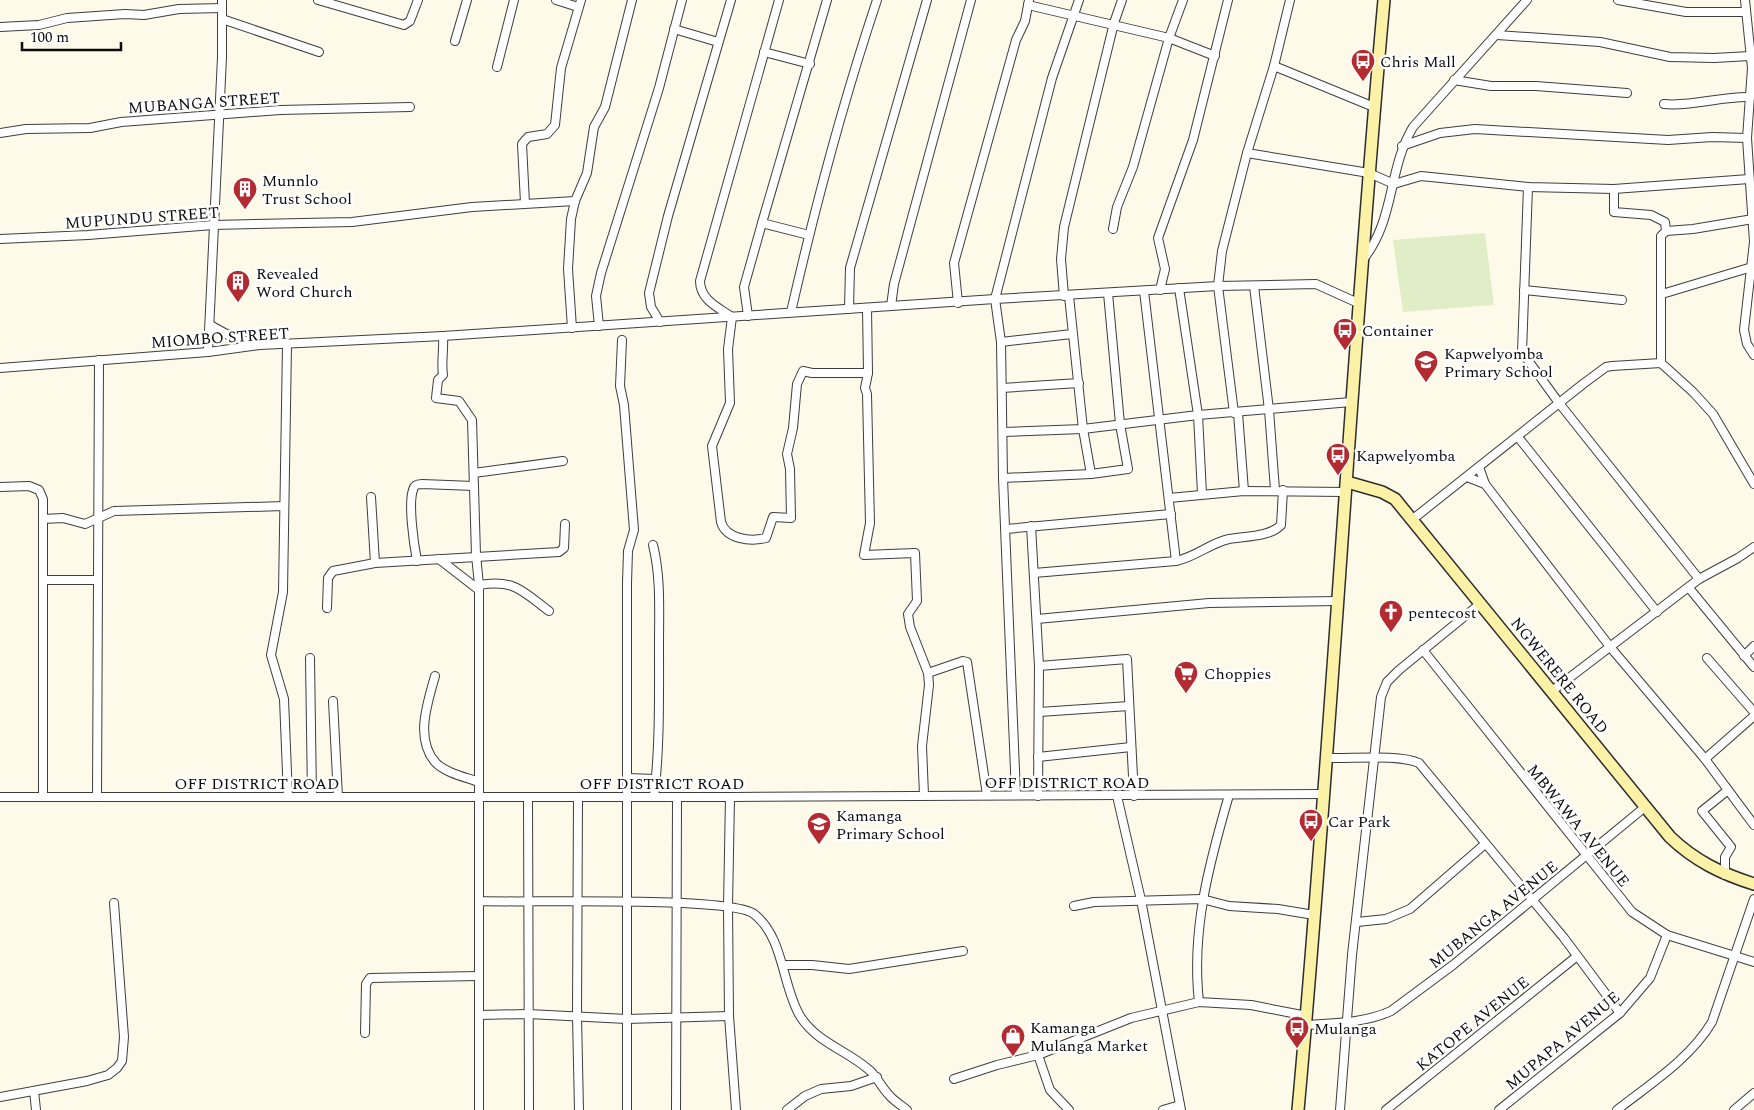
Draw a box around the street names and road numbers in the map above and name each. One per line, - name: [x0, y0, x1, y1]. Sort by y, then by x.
- street label: MUBANGA STREET: [127, 86, 281, 120]
- street label: MUPUNDU STREET: [64, 201, 220, 235]
- street label: MIOMBO STREET: [150, 321, 290, 355]
- street label: NGWERERE ROAD: [1504, 612, 1614, 739]
- street label: MBWAWA AVENUE: [1521, 759, 1635, 892]
- street label: OFF DISTRICT ROAD: [985, 771, 1149, 795]
- street label: OFF DISTRICT ROAD: [175, 772, 339, 796]
- street label: OFF DISTRICT ROAD: [580, 772, 744, 796]
- street label: MUBANGA AVENUE: [1424, 855, 1563, 974]
- street label: KATOPE AVENUE: [1411, 970, 1534, 1077]
- street label: MUPAPA AVENUE: [1500, 986, 1625, 1096]

